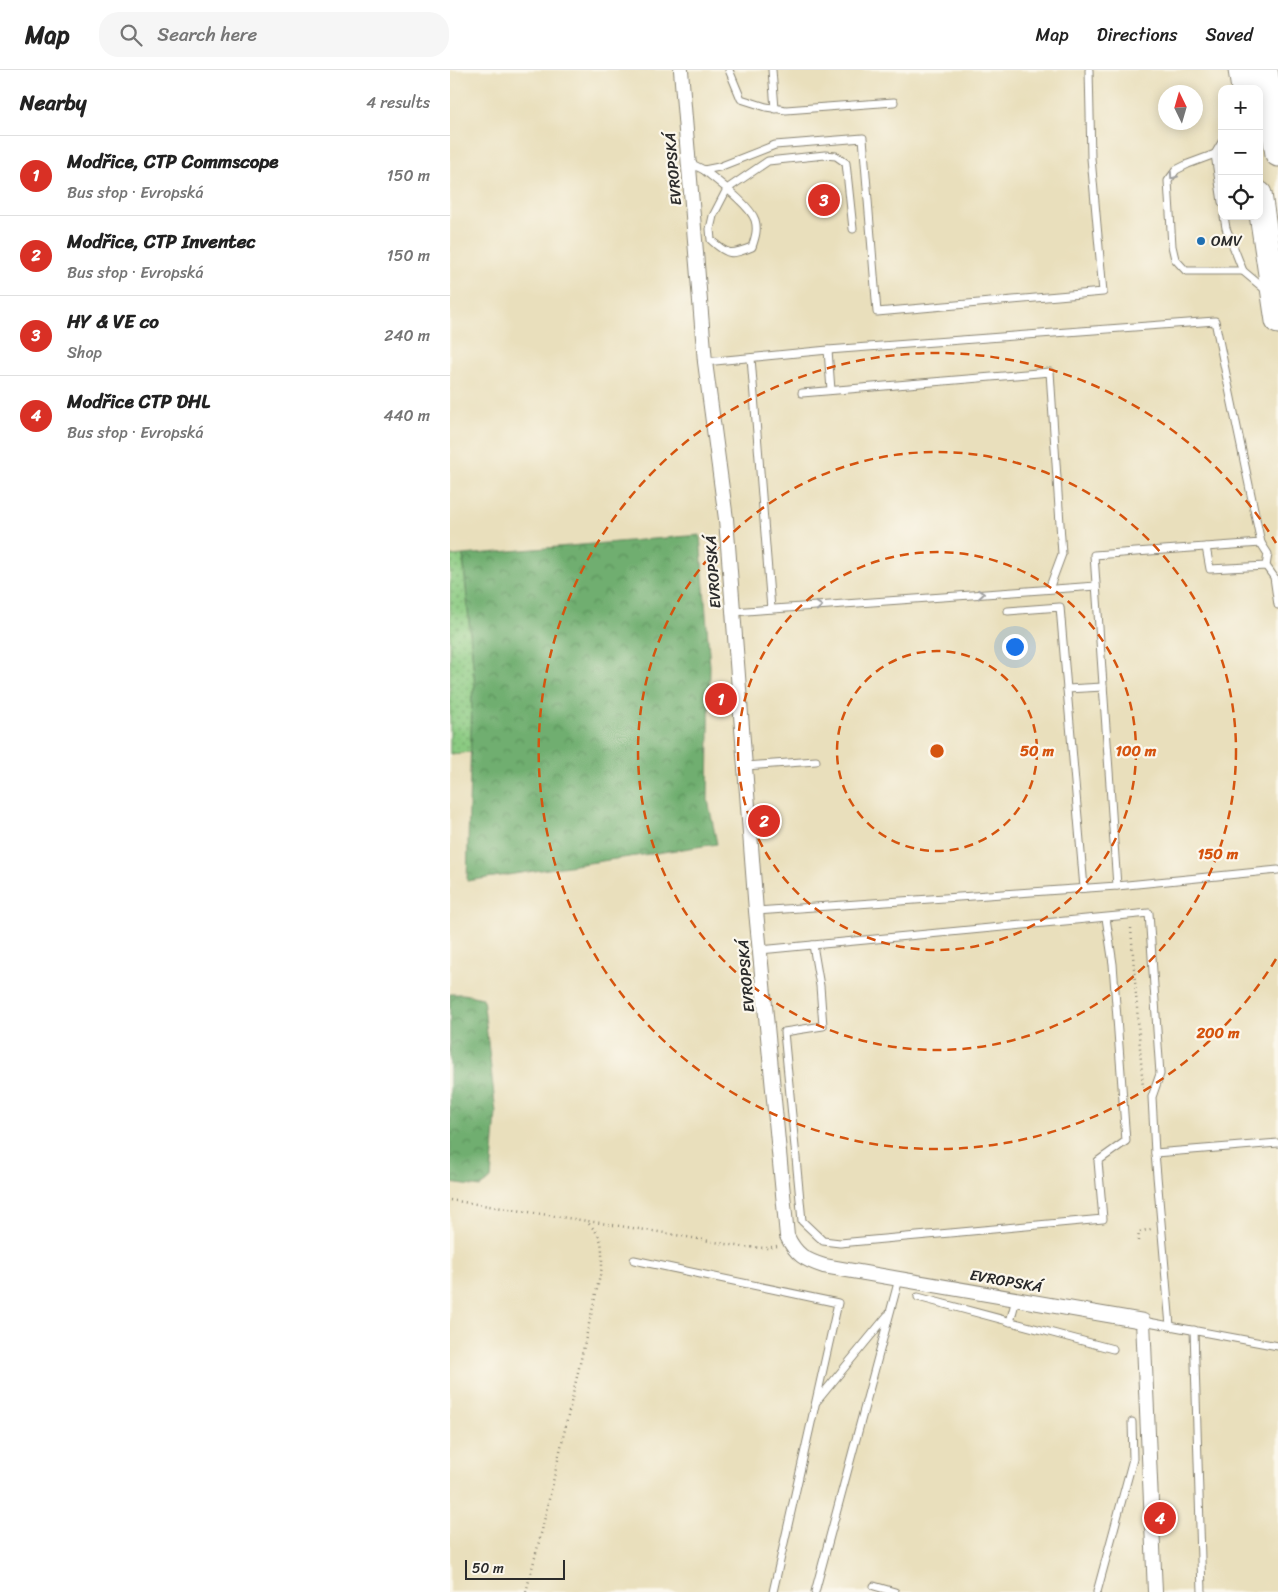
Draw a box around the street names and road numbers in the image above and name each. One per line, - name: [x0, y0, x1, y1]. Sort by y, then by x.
- street label: EVROPSKÁ: [657, 129, 689, 207]
- street label: EVROPSKÁ: [697, 533, 729, 609]
- street label: EVROPSKÁ: [730, 936, 762, 1014]
- street label: EVROPSKÁ: [968, 1262, 1046, 1301]

